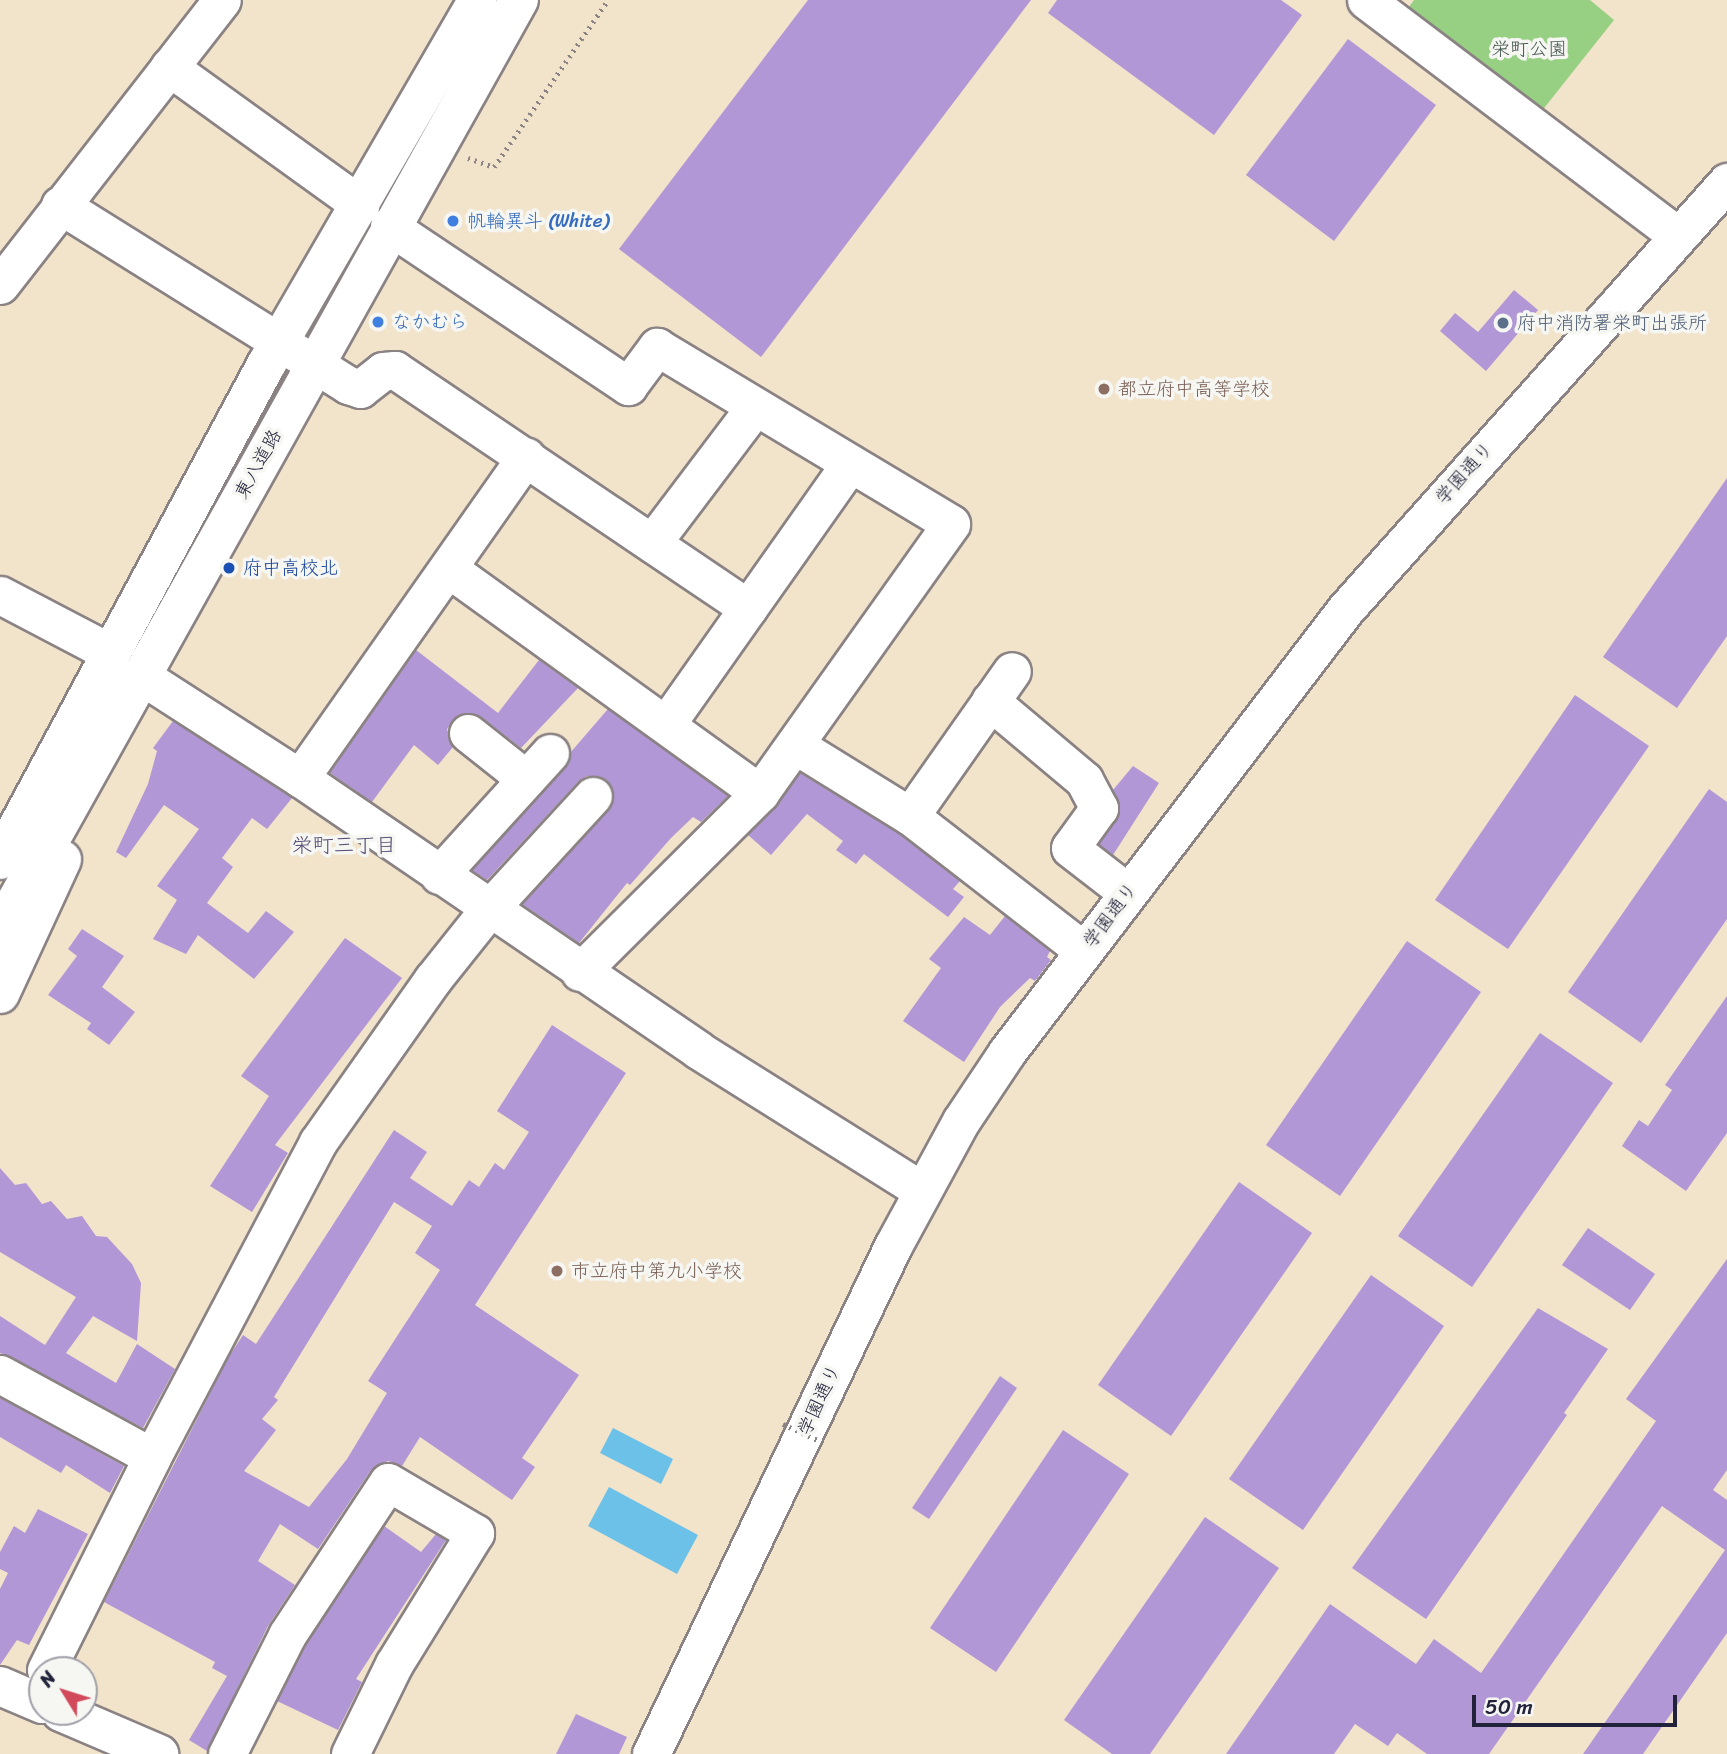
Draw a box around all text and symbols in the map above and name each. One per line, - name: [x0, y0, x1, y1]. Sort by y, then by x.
- park label: 栄町公園: [1491, 38, 1567, 60]
- place label: 帆輪異斗 (White): [467, 210, 609, 232]
- marker: 帆輪異斗 (White): [445, 213, 461, 229]
- place label: なかむら: [392, 311, 468, 333]
- place label: 府中消防署栄町出張所: [1517, 312, 1707, 334]
- marker: なかむら: [370, 314, 386, 330]
- marker: 府中消防署栄町出張所: [1495, 315, 1511, 331]
- place label: 都立府中高等学校: [1118, 378, 1270, 400]
- marker: 都立府中高等学校: [1096, 381, 1112, 397]
- street label: 東八道路: [230, 425, 286, 503]
- street label: 学園通り: [1430, 437, 1498, 509]
- place label: 府中高校北: [243, 557, 338, 579]
- marker: 府中高校北: [221, 560, 237, 576]
- district label: 栄町三丁目: [292, 832, 396, 858]
- street label: 学園通り: [1078, 878, 1142, 952]
- place label: 市立府中第九小学校: [571, 1260, 742, 1282]
- marker: 市立府中第九小学校: [549, 1263, 565, 1279]
- street label: 学園通り: [793, 1361, 845, 1439]
- north arrow: [28, 1656, 98, 1726]
- text: N: [31, 1664, 65, 1694]
- scale bar: [1475, 1680, 1680, 1724]
- text: 50 m: [1485, 1688, 1533, 1726]

